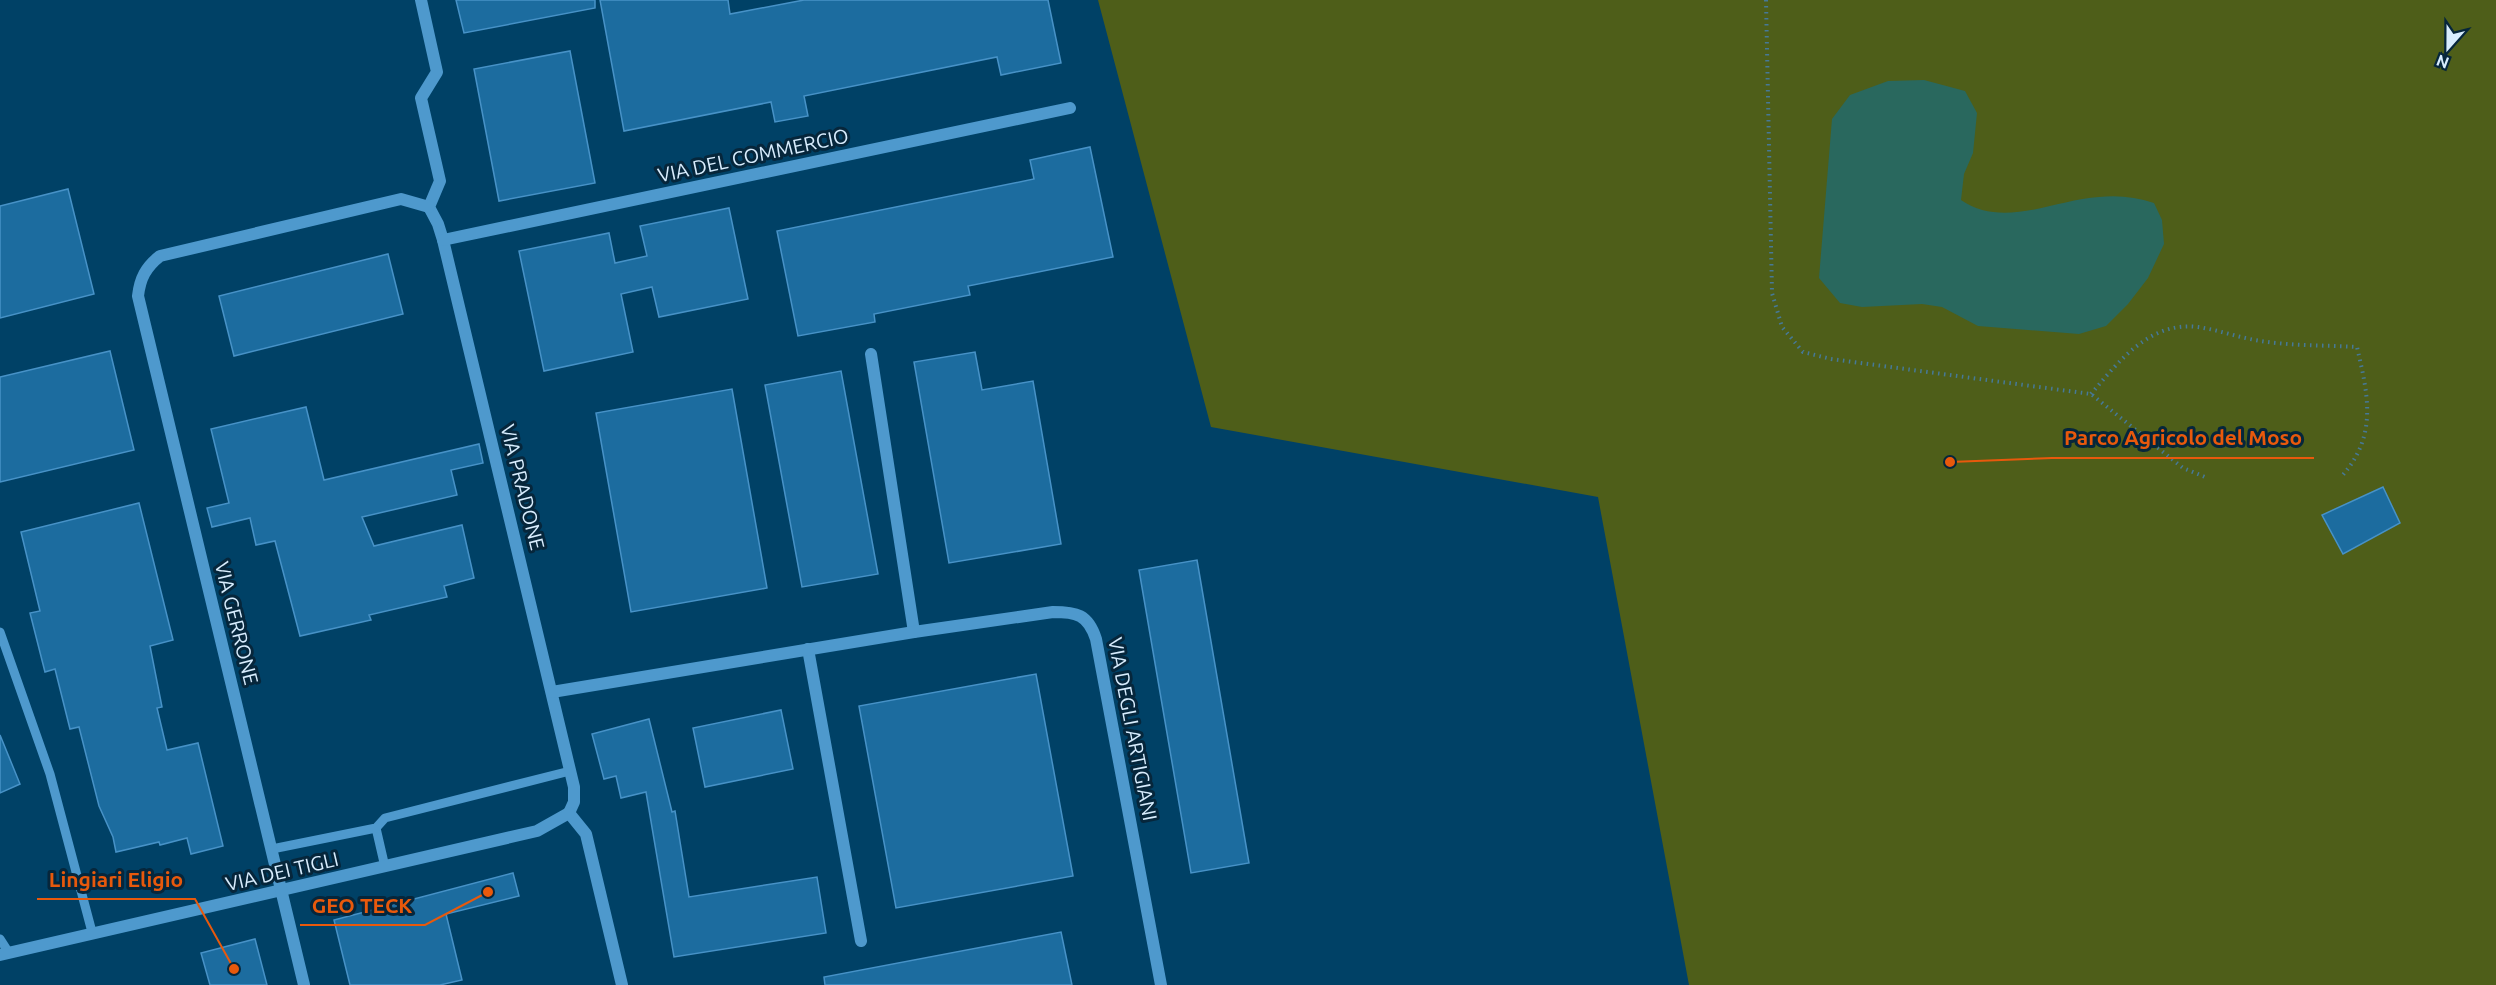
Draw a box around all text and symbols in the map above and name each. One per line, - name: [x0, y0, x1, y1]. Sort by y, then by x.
- north arrow: [2418, 18, 2478, 78]
- text: N: [2434, 51, 2451, 73]
- street label: VIA DEL COMMERCIO: [656, 124, 850, 186]
- callout: Parco Agricolo del Moso: [2052, 419, 2314, 458]
- street label: VIA PRADONE: [496, 422, 550, 552]
- text: Parco Agricolo del Moso: [2064, 425, 2302, 449]
- street label: VIA GERRONE: [211, 559, 263, 687]
- street label: VIA DEGLI ARTIGIANI: [1104, 635, 1162, 823]
- street label: VIA DEI TIGLI: [223, 847, 341, 895]
- callout: Lingiari Eligio: [37, 860, 195, 899]
- text: Lingiari Eligio: [49, 867, 183, 891]
- callout: GEO TECK: [300, 886, 425, 925]
- text: GEO TECK: [312, 893, 412, 917]

